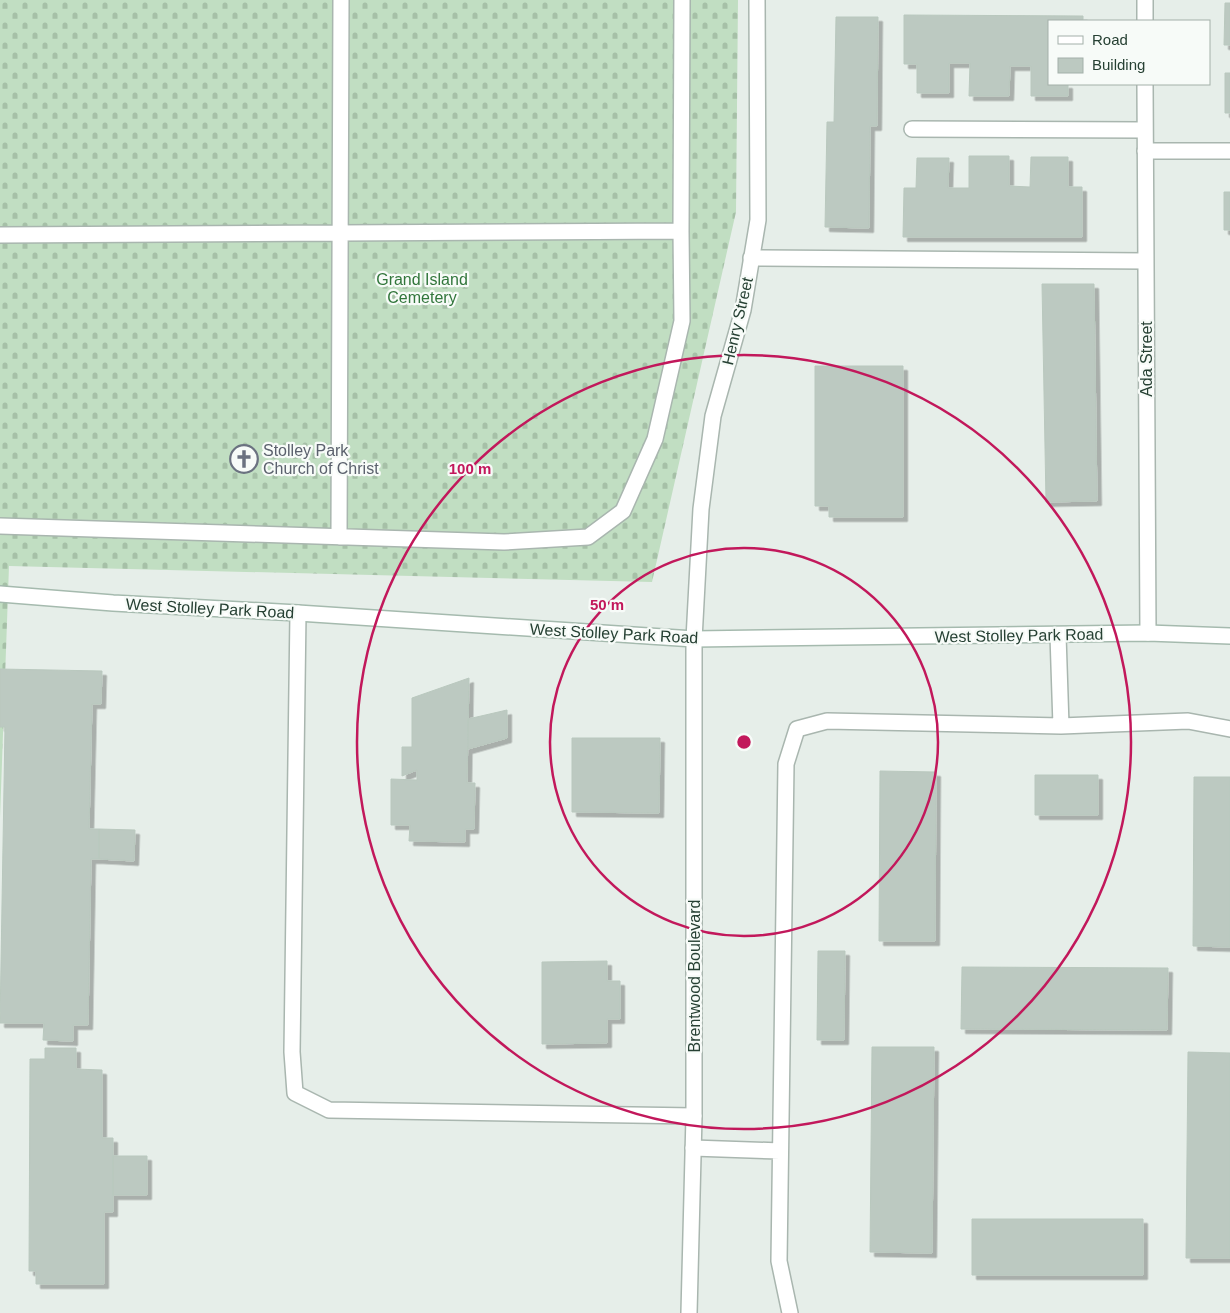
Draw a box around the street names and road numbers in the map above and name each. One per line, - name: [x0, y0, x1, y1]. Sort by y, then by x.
- street label: Henry Street: [719, 275, 756, 367]
- street label: Ada Street: [1138, 321, 1155, 397]
- street label: West Stolley Park Road: [125, 596, 295, 621]
- street label: West Stolley Park Road: [529, 621, 699, 646]
- street label: West Stolley Park Road: [935, 626, 1103, 645]
- street label: Brentwood Boulevard: [686, 900, 703, 1052]

